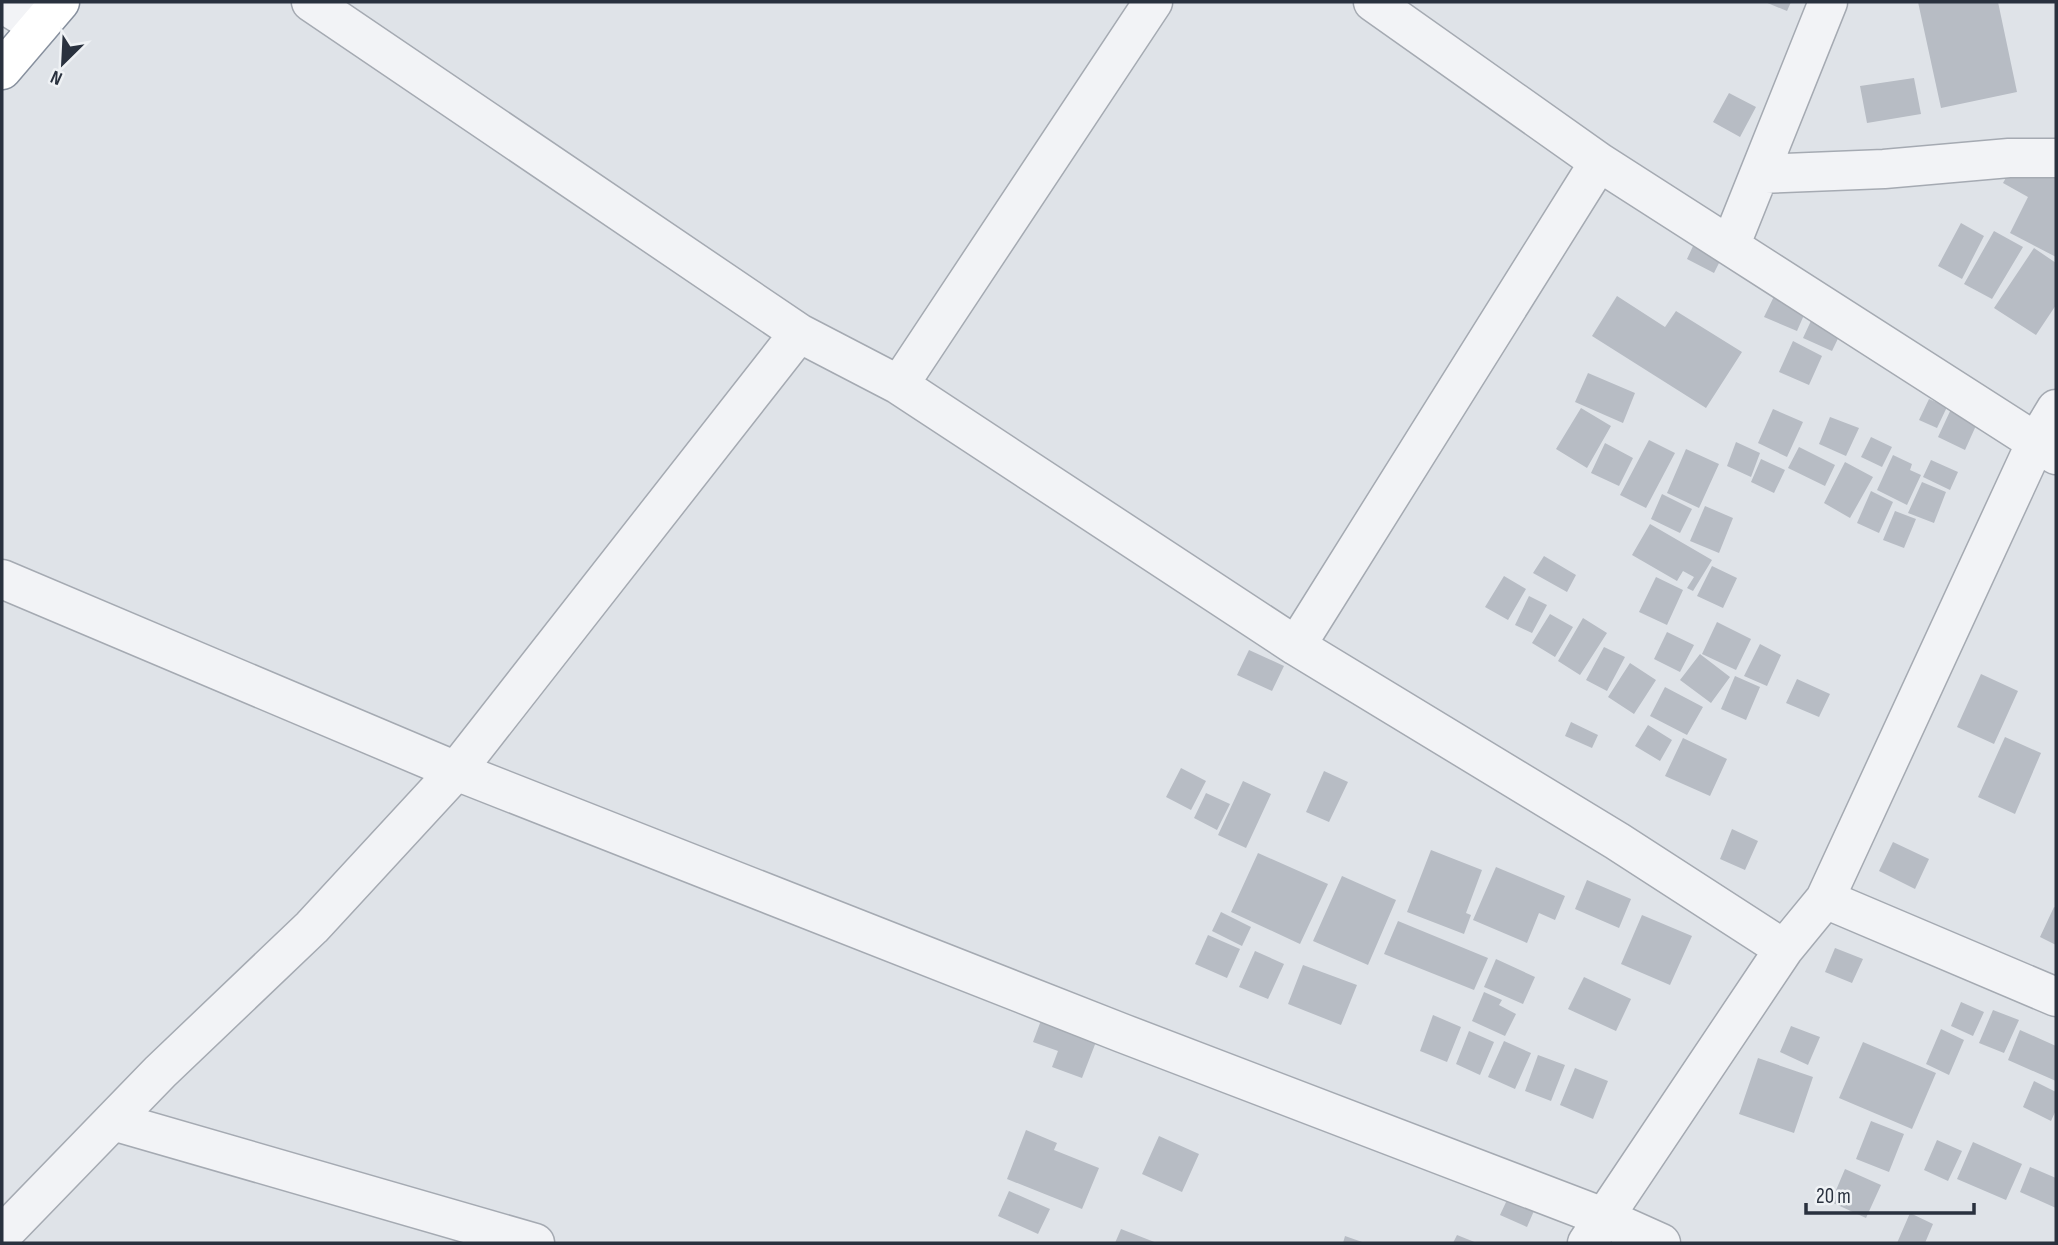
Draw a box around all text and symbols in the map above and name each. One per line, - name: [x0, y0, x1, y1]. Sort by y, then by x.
- north arrow: [28, 28, 98, 98]
- text: N: [47, 65, 66, 90]
- scale bar: [1806, 1172, 1974, 1216]
- text: 20 m: [1816, 1184, 1851, 1209]

